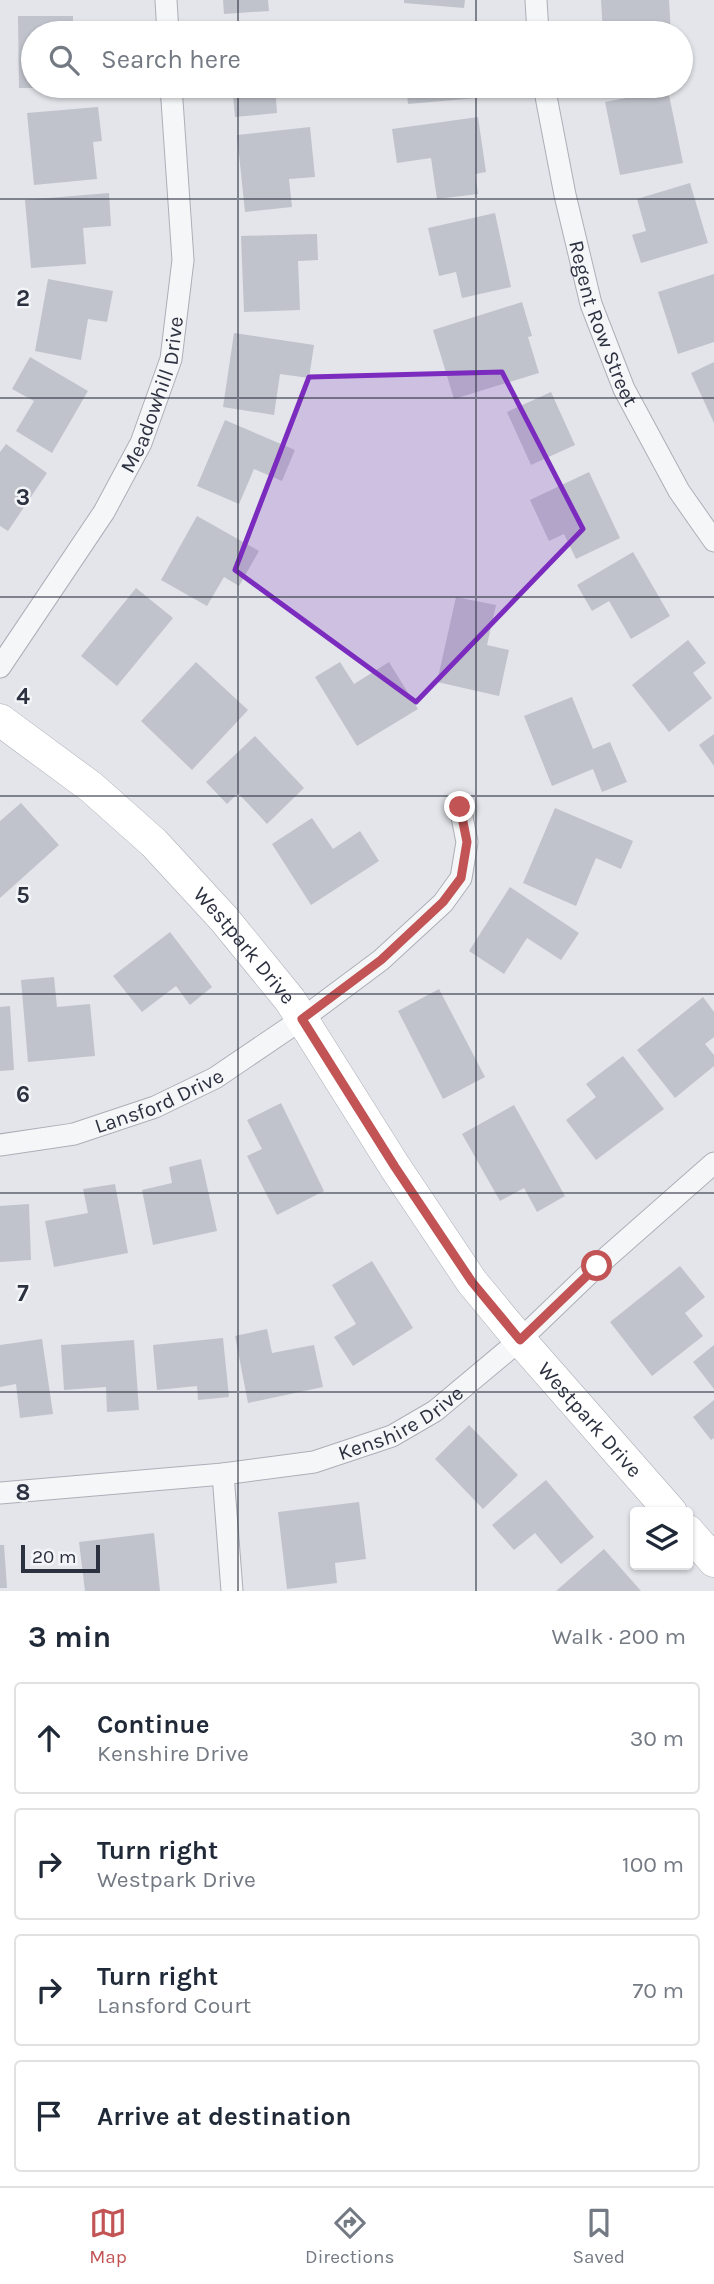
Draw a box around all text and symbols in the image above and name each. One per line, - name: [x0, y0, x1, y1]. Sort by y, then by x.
- search box: [21, 21, 693, 98]
- icon: search: [45, 41, 83, 79]
- text: Search here: [101, 44, 241, 75]
- street label: Regent Row Street: [564, 238, 643, 410]
- text: 2: [16, 285, 30, 312]
- street label: Meadowhill Drive: [115, 315, 188, 477]
- text: 3: [16, 484, 30, 511]
- text: 4: [16, 683, 30, 710]
- route end: [444, 791, 475, 822]
- text: 5: [16, 882, 30, 909]
- street label: Westpark Drive: [189, 882, 300, 1009]
- street label: Lansford Drive: [92, 1064, 228, 1138]
- text: 6: [16, 1081, 30, 1108]
- route start: [581, 1250, 612, 1281]
- text: 7: [17, 1280, 29, 1307]
- street label: Westpark Drive: [533, 1357, 647, 1482]
- street label: Kenshire Drive: [335, 1381, 468, 1465]
- text: 8: [16, 1479, 30, 1506]
- map controls: [630, 1507, 693, 1570]
- button: layers: [630, 1507, 693, 1570]
- scale bar: [21, 1542, 100, 1574]
- text: 20 m: [32, 1546, 77, 1568]
- text: 3 min: [28, 1619, 111, 1655]
- text: Walk · 200 m: [551, 1623, 686, 1650]
- text: Continue: [97, 1709, 209, 1740]
- icon: ahead: [30, 1719, 68, 1757]
- text: 30 m: [630, 1725, 684, 1752]
- text: Kenshire Drive: [97, 1740, 249, 1767]
- text: Turn right: [97, 1835, 218, 1866]
- icon: right: [30, 1845, 68, 1883]
- text: 100 m: [622, 1851, 684, 1878]
- text: Westpark Drive: [97, 1866, 256, 1893]
- text: Turn right: [97, 1961, 218, 1992]
- icon: right: [30, 1971, 68, 2009]
- text: 70 m: [633, 1977, 684, 2004]
- text: Lansford Court: [97, 1992, 251, 2019]
- icon: arrive: [30, 2097, 68, 2135]
- text: Arrive at destination: [97, 2101, 351, 2132]
- tab: Map: [89, 2204, 127, 2268]
- tab: Directions: [305, 2204, 394, 2268]
- tab: Saved: [572, 2204, 625, 2268]

